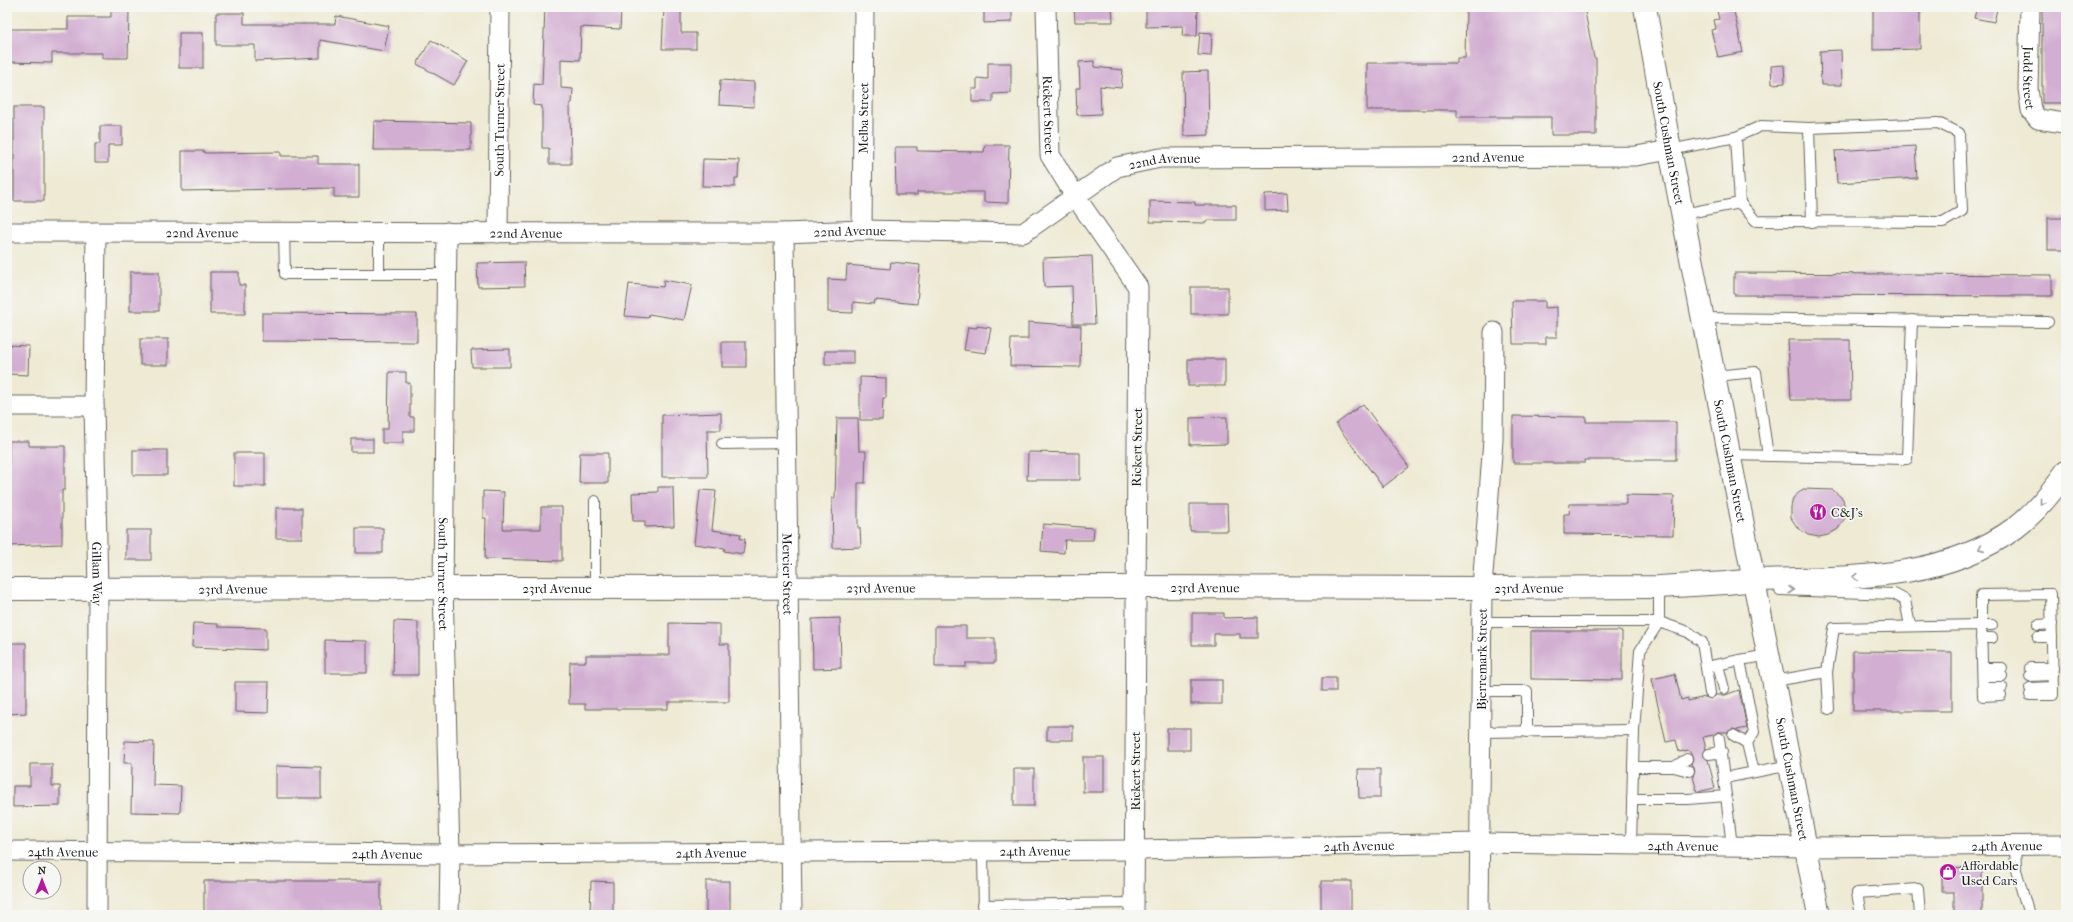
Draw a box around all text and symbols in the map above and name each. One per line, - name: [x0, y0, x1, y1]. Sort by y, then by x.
- street label: Judd Street: [2020, 45, 2038, 111]
- street label: South Turner Street: [491, 63, 507, 177]
- street label: Rickert Street: [1040, 75, 1057, 155]
- street label: South Cushman Street: [1651, 80, 1688, 206]
- street label: Melba Street: [855, 82, 871, 154]
- street label: 22nd Avenue: [1452, 149, 1525, 164]
- street label: 22nd Avenue: [1127, 150, 1201, 172]
- street label: 22nd Avenue: [813, 222, 887, 239]
- street label: 22nd Avenue: [166, 225, 239, 240]
- street label: 22nd Avenue: [490, 225, 563, 240]
- street label: South Cushman Street: [1711, 398, 1750, 524]
- street label: Rickert Street: [1129, 407, 1145, 487]
- one-way arrow: [2040, 497, 2047, 505]
- restaurant icon: C&J's: [1808, 502, 1828, 522]
- place label: C&J's: [1831, 505, 1863, 520]
- street label: South Turner Street: [435, 517, 452, 631]
- street label: Mercier Street: [780, 533, 796, 616]
- street label: Gillam Way: [89, 542, 106, 607]
- one-way arrow: [1978, 543, 1985, 551]
- one-way arrow: [1852, 572, 1858, 581]
- street label: 23rd Avenue: [522, 580, 592, 596]
- street label: 23rd Avenue: [846, 580, 916, 595]
- street label: 23rd Avenue: [1170, 580, 1240, 595]
- street label: 23rd Avenue: [1494, 580, 1564, 595]
- street label: 23rd Avenue: [198, 581, 268, 596]
- one-way arrow: [1788, 586, 1794, 594]
- street label: Bjerremark Street: [1473, 608, 1489, 710]
- street label: South Cushman Street: [1773, 716, 1812, 842]
- street label: Rickert Street: [1128, 731, 1143, 811]
- street label: 24th Avenue: [1323, 837, 1395, 854]
- street label: 24th Avenue: [1647, 838, 1719, 853]
- street label: 24th Avenue: [1971, 838, 2043, 853]
- street label: 24th Avenue: [999, 843, 1071, 858]
- street label: 24th Avenue: [27, 844, 99, 859]
- street label: 24th Avenue: [675, 845, 747, 860]
- street label: 24th Avenue: [351, 846, 423, 861]
- place label: Affordable Used Cars: [1960, 858, 2019, 888]
- north arrow: [22, 860, 62, 900]
- shop icon: Affordable Used Cars: [1938, 862, 1958, 882]
- text: N: [38, 864, 47, 877]

